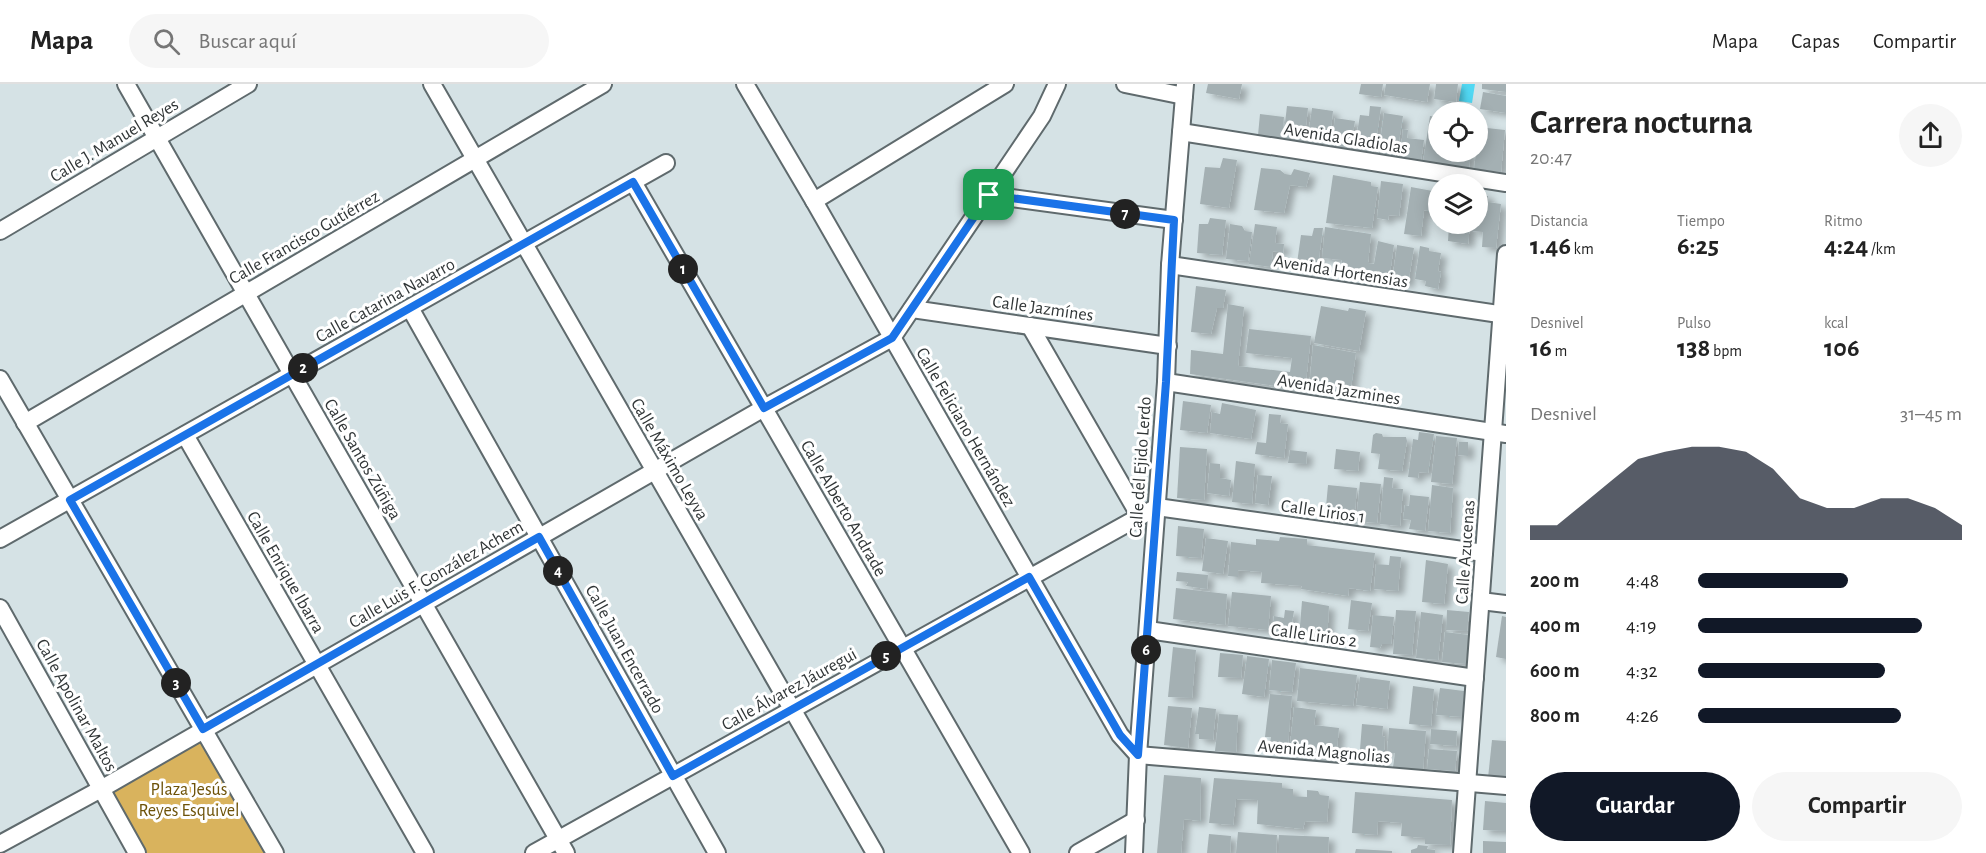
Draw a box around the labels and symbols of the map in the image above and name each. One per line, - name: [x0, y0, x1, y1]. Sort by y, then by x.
- street label: Calle J. Manuel Reyes: [47, 95, 182, 186]
- street label: Avenida Gladiolas: [1283, 120, 1409, 158]
- pin: [963, 169, 1014, 220]
- street label: Calle Francisco Gutiérrez: [226, 188, 383, 288]
- pin: 7: [1110, 199, 1140, 229]
- street label: Avenida Hortensias: [1273, 253, 1409, 291]
- pin: 1: [668, 254, 698, 284]
- street label: Calle Catarina Navarro: [313, 255, 458, 347]
- street label: Calle Jazmínes: [991, 293, 1095, 325]
- street label: Calle Feliciano Hernández: [912, 345, 1018, 510]
- pin: 2: [288, 353, 318, 383]
- street label: Avenida Jazmines: [1276, 371, 1401, 409]
- street label: Calle Máximo Leyva: [627, 395, 711, 524]
- street label: Calle Santos Zúñiga: [320, 396, 404, 523]
- street label: Calle del Ejido Lerdo: [1127, 396, 1155, 538]
- street label: Calle Alberto Andrade: [797, 437, 889, 580]
- street label: Calle Lirios 1: [1280, 497, 1366, 527]
- street label: Calle Azucenas: [1453, 499, 1479, 605]
- street label: Calle Enrique Ibarra: [243, 509, 327, 636]
- street label: Calle Luis F. González Achem: [346, 518, 527, 632]
- pin: 4: [543, 556, 573, 586]
- street label: Calle Juan Encerrado: [581, 582, 667, 717]
- street label: Calle Lirios 2: [1270, 621, 1358, 651]
- pin: 6: [1131, 635, 1161, 665]
- street label: Calle Apolinar Maltos: [32, 636, 120, 775]
- pin: 5: [871, 641, 901, 671]
- street label: Calle Álvarez Jáuregui: [717, 643, 860, 734]
- pin: 3: [161, 668, 191, 698]
- street label: Avenida Magnolias: [1257, 737, 1391, 767]
- park label: Plaza Jesús Reyes Esquivel: [138, 781, 240, 820]

